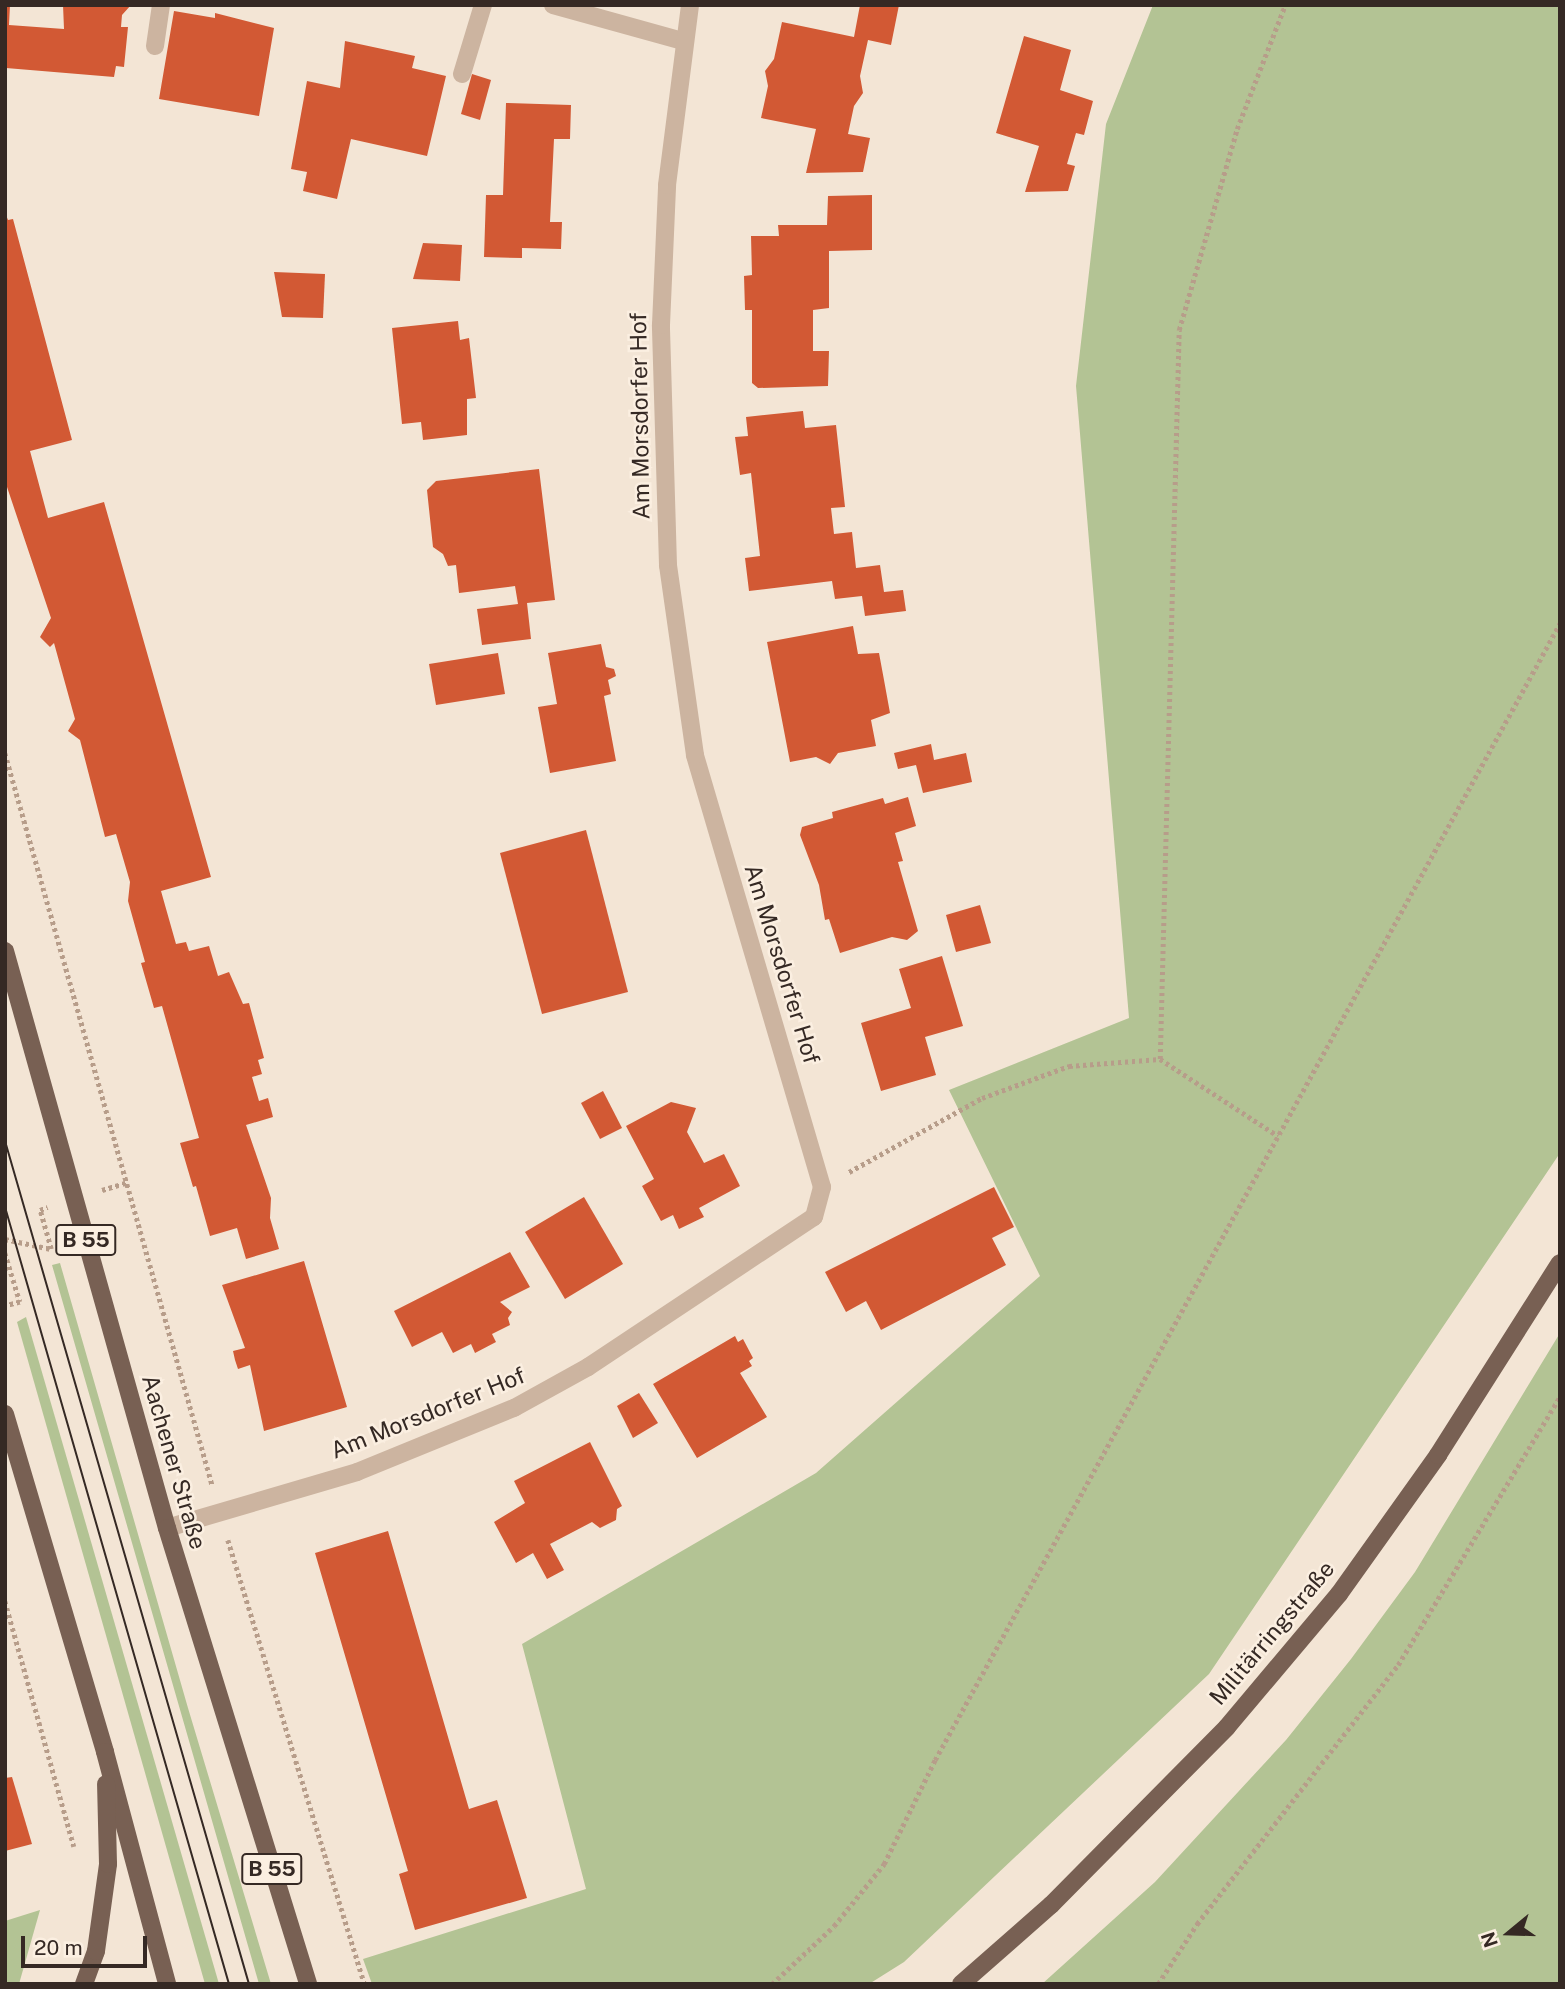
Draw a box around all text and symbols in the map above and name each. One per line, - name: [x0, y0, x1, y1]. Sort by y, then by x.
- street label: Am Morsdorfer Hof: [624, 312, 656, 520]
- street label: Am Morsdorfer Hof: [739, 861, 825, 1067]
- road number: B 55: [55, 1222, 118, 1258]
- street label: Am Morsdorfer Hof: [327, 1361, 529, 1465]
- street label: Aachener Straße: [136, 1372, 212, 1552]
- street label: Militärringstraße: [1204, 1555, 1340, 1711]
- road number: B 55: [240, 1852, 304, 1886]
- north arrow: [1474, 1898, 1544, 1968]
- scale bar: [24, 1923, 150, 1967]
- text: N: [1476, 1929, 1502, 1950]
- text: 20 m: [34, 1935, 83, 1960]

